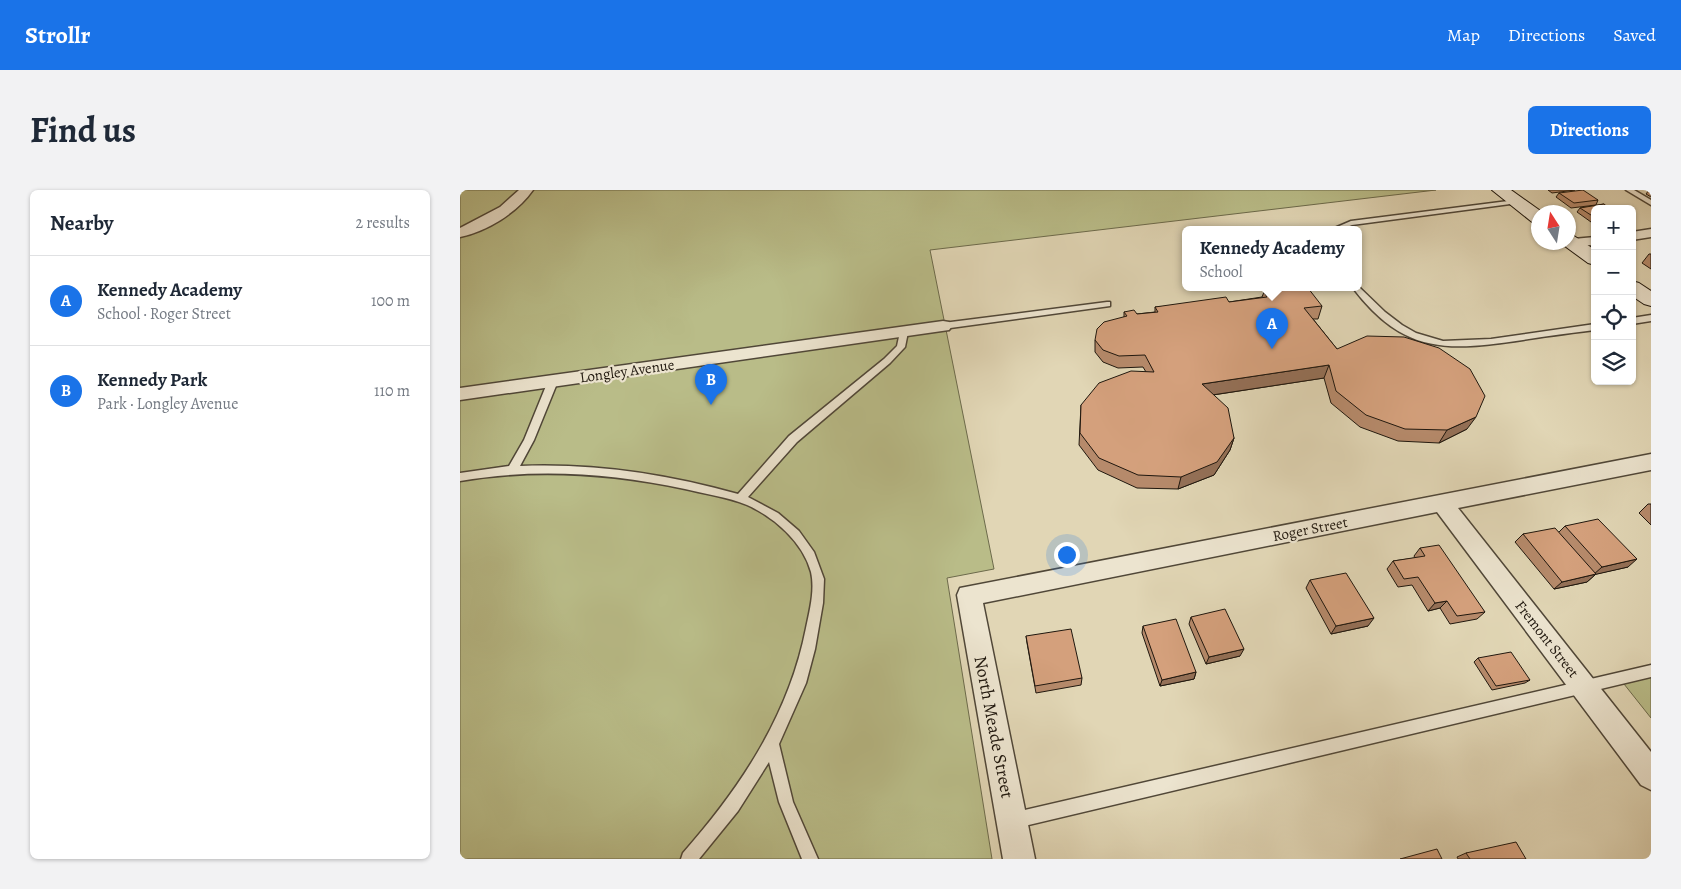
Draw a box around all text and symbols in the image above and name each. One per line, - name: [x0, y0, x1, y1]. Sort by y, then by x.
- text: Strollr: [25, 19, 90, 51]
- text: Map: [1447, 23, 1480, 47]
- text: Directions: [1508, 23, 1585, 47]
- text: Saved: [1613, 23, 1656, 47]
- text: Find us: [30, 106, 136, 154]
- button: Directions: [1528, 106, 1651, 154]
- north arrow: [1531, 205, 1576, 250]
- map controls: [1591, 205, 1636, 385]
- button: +: [1591, 205, 1636, 250]
- text: Nearby: [50, 209, 113, 237]
- text: 2 results: [355, 212, 410, 234]
- popup: [1182, 226, 1362, 291]
- text: Kennedy Academy: [1199, 235, 1345, 261]
- button: −: [1591, 250, 1636, 295]
- text: School: [1199, 261, 1243, 283]
- text: Kennedy Academy: [97, 277, 242, 303]
- text: A: [61, 290, 71, 312]
- text: 100 m: [371, 290, 410, 312]
- button: locate: [1591, 295, 1636, 340]
- text: School · Roger Street: [97, 303, 231, 325]
- pin: A: [1256, 308, 1288, 349]
- button: layers: [1591, 340, 1636, 385]
- street label: Longley Avenue: [578, 354, 676, 388]
- pin: B: [695, 364, 727, 405]
- text: Kennedy Park: [97, 367, 207, 393]
- text: B: [61, 380, 71, 402]
- text: 110 m: [374, 380, 410, 402]
- text: Park · Longley Avenue: [97, 393, 238, 415]
- street label: Roger Street: [1271, 512, 1349, 546]
- your location: [1054, 542, 1080, 568]
- street label: Fremont Street: [1511, 596, 1583, 682]
- street label: North Meade Street: [968, 654, 1020, 800]

